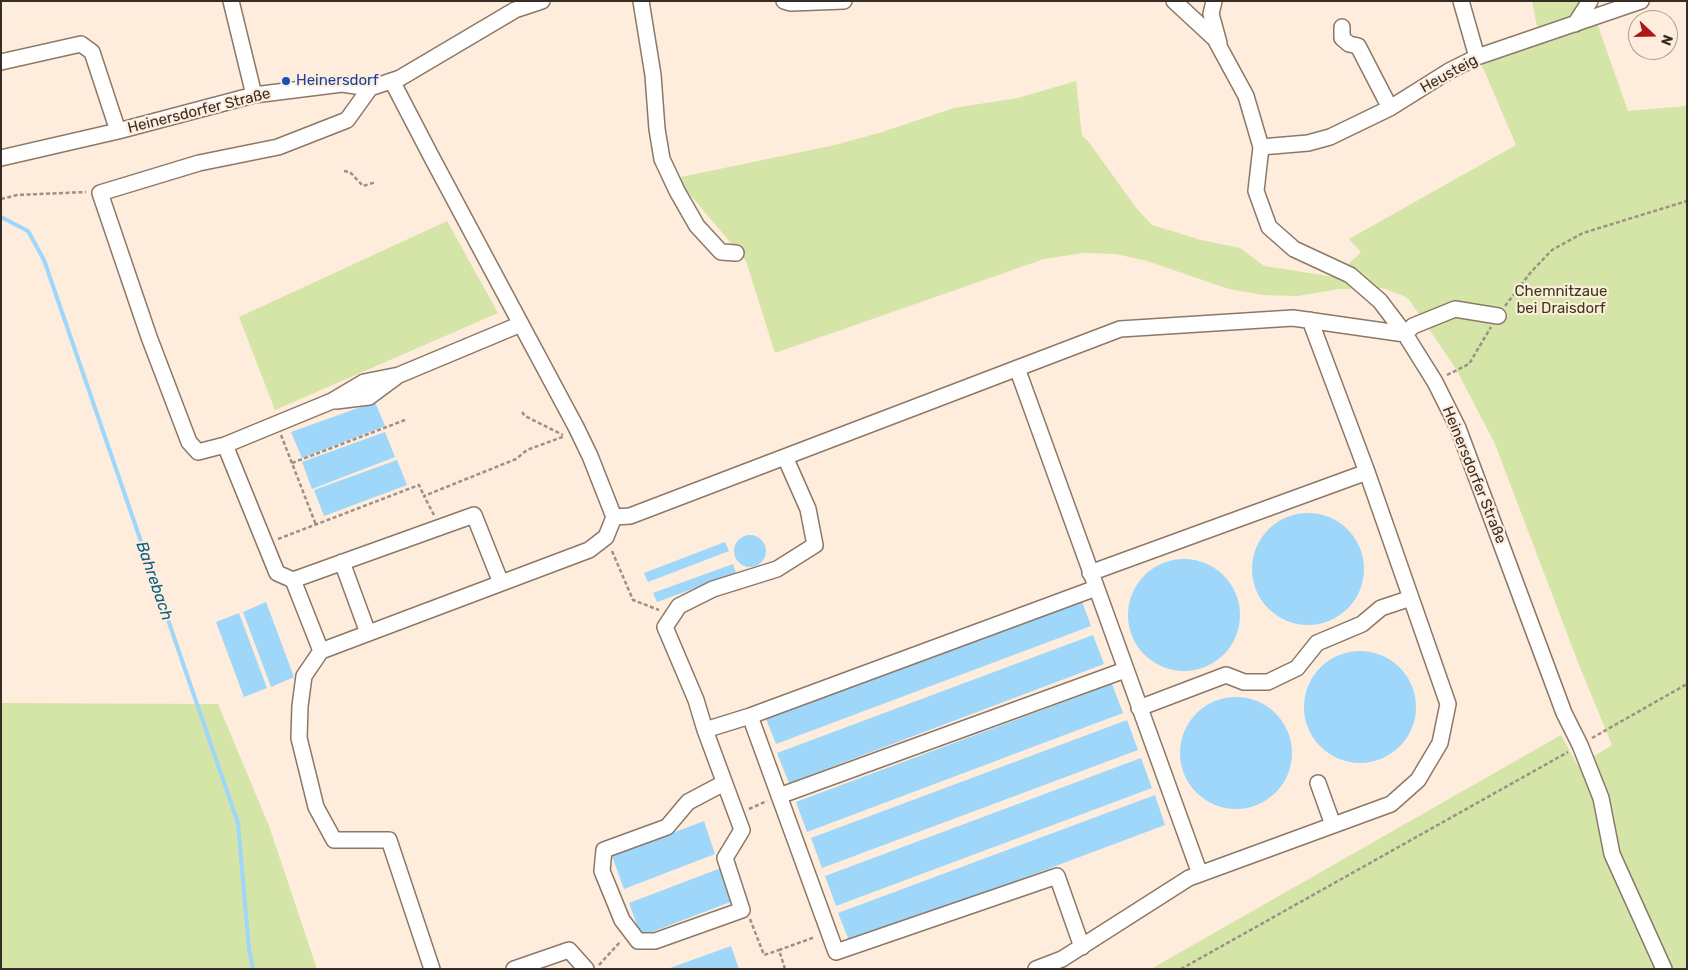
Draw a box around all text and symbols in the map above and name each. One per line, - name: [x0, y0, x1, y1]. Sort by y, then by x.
- north arrow: [1628, 10, 1678, 60]
- text: N: [1657, 32, 1676, 48]
- street label: Heusteig: [1417, 51, 1481, 97]
- place label: Heinersdorf: [296, 72, 379, 90]
- marker: Heinersdorf: [280, 75, 292, 87]
- street label: Heinersdorfer Straße: [126, 85, 272, 137]
- park label: Chemnitzaue bei Draisdorf: [1515, 283, 1607, 318]
- street label: Heinersdorfer Straße: [1438, 404, 1510, 546]
- water label: Bahrebach: [132, 539, 176, 623]

